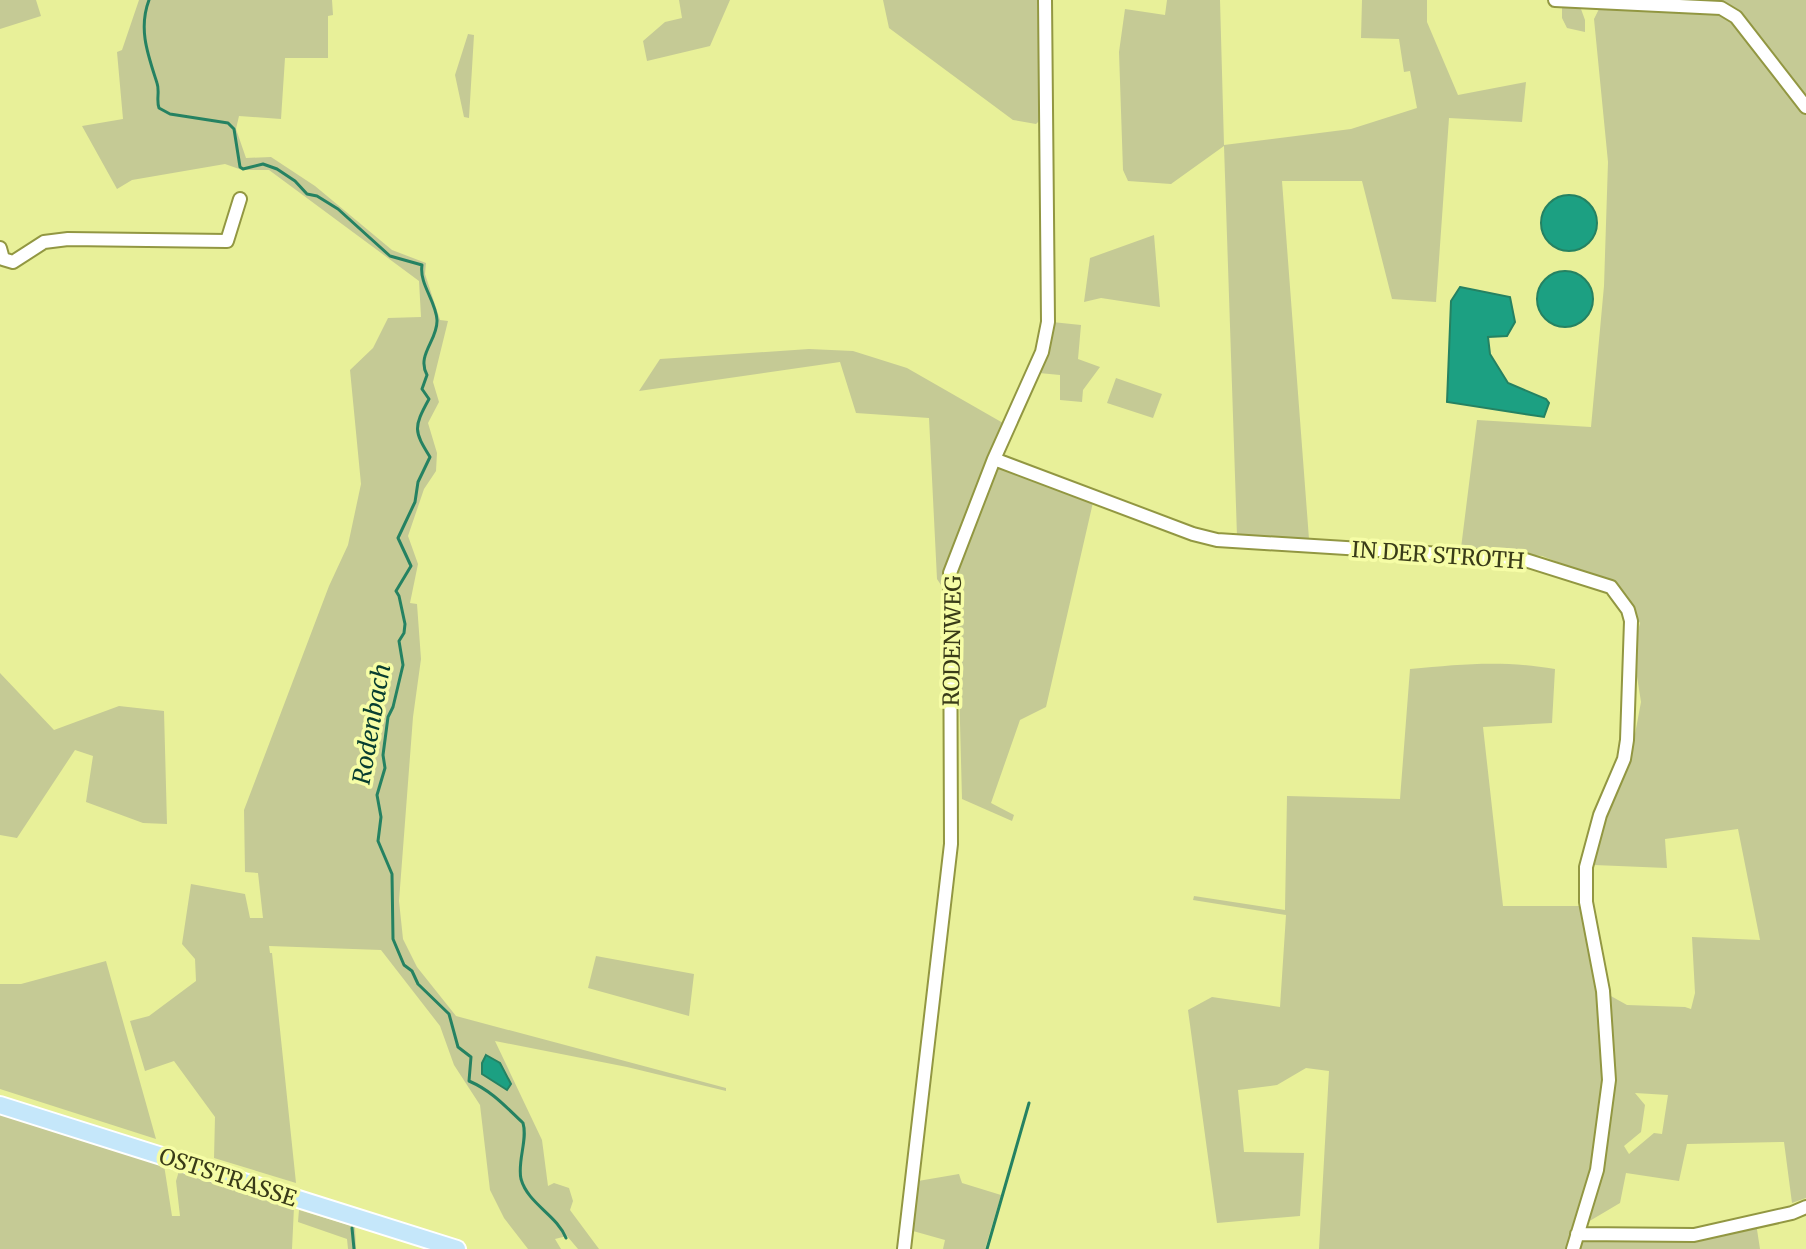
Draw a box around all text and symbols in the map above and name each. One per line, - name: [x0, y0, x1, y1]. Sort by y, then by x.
- street label: IN DER STROTH: [1351, 535, 1525, 575]
- street label: RODENWEG: [937, 575, 967, 707]
- water label: Rodenbach: [346, 661, 397, 787]
- street label: OSTSTRASSE: [156, 1142, 300, 1212]

